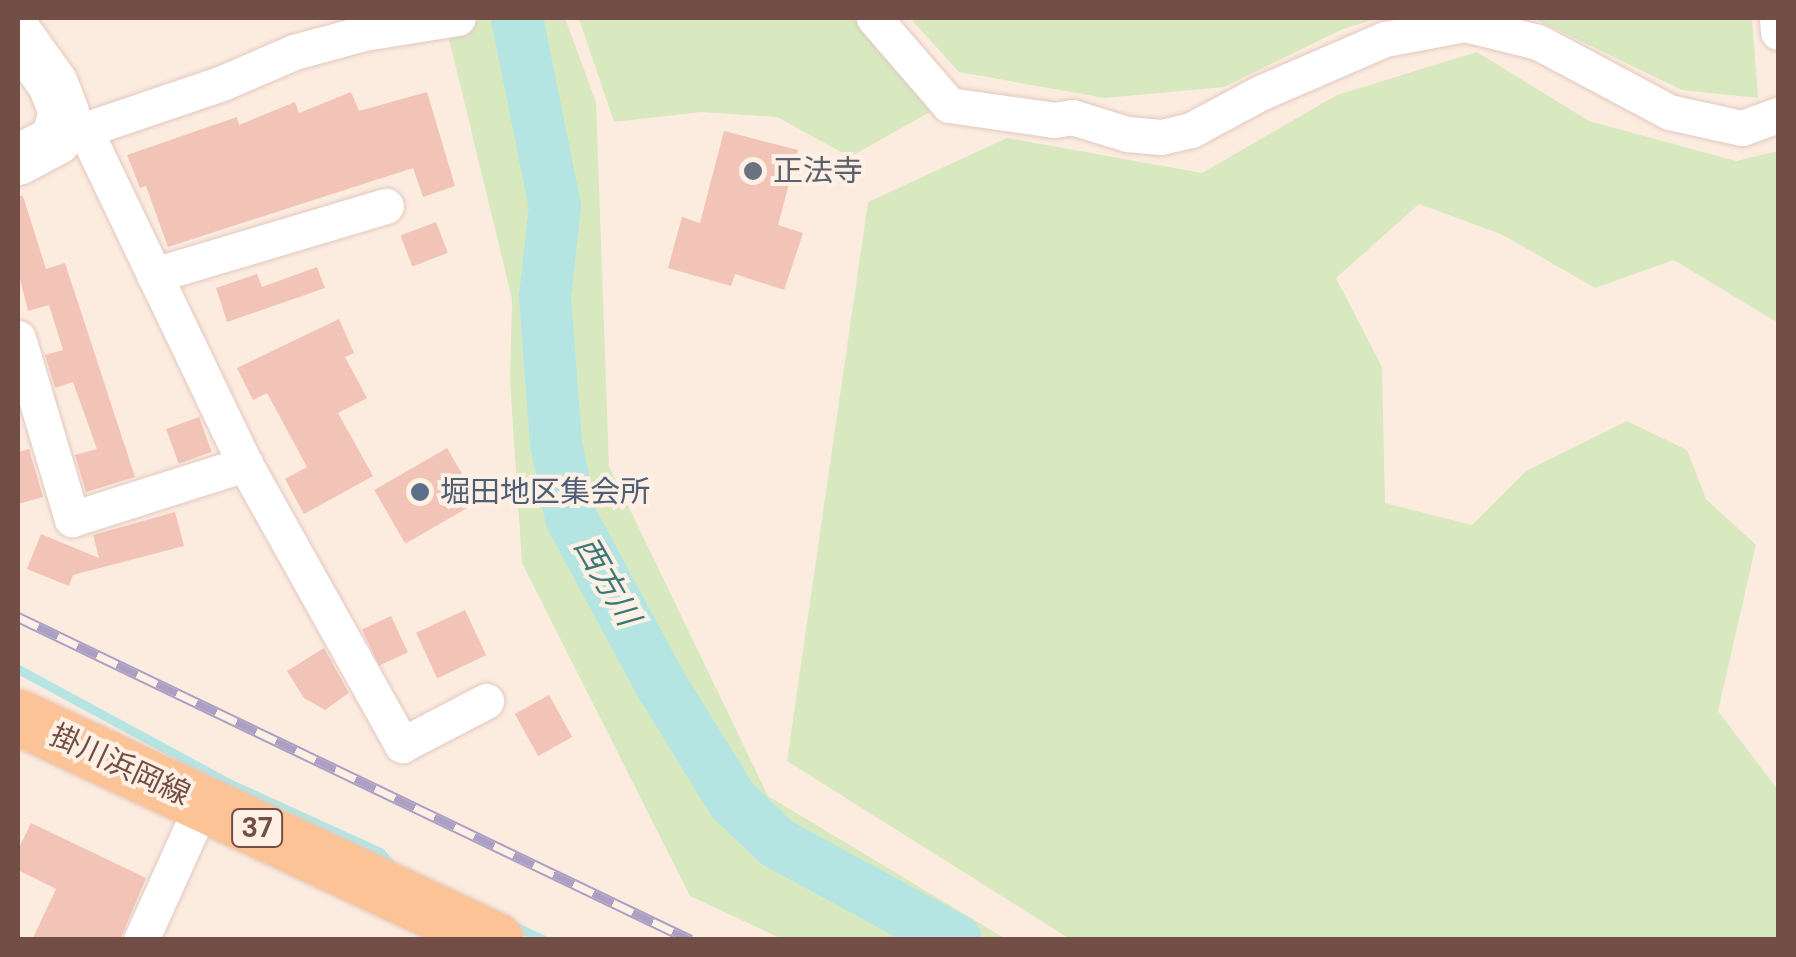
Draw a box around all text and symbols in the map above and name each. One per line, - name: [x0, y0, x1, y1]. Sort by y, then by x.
- place label: 正法寺: [773, 153, 863, 189]
- marker: 正法寺: [742, 160, 764, 182]
- place label: 堀田地区集会所: [440, 474, 650, 510]
- marker: 堀田地区集会所: [409, 481, 431, 503]
- water label: 西方川: [566, 530, 648, 632]
- street label: 掛川浜岡線: [44, 717, 196, 813]
- road number: 37: [230, 805, 284, 851]

